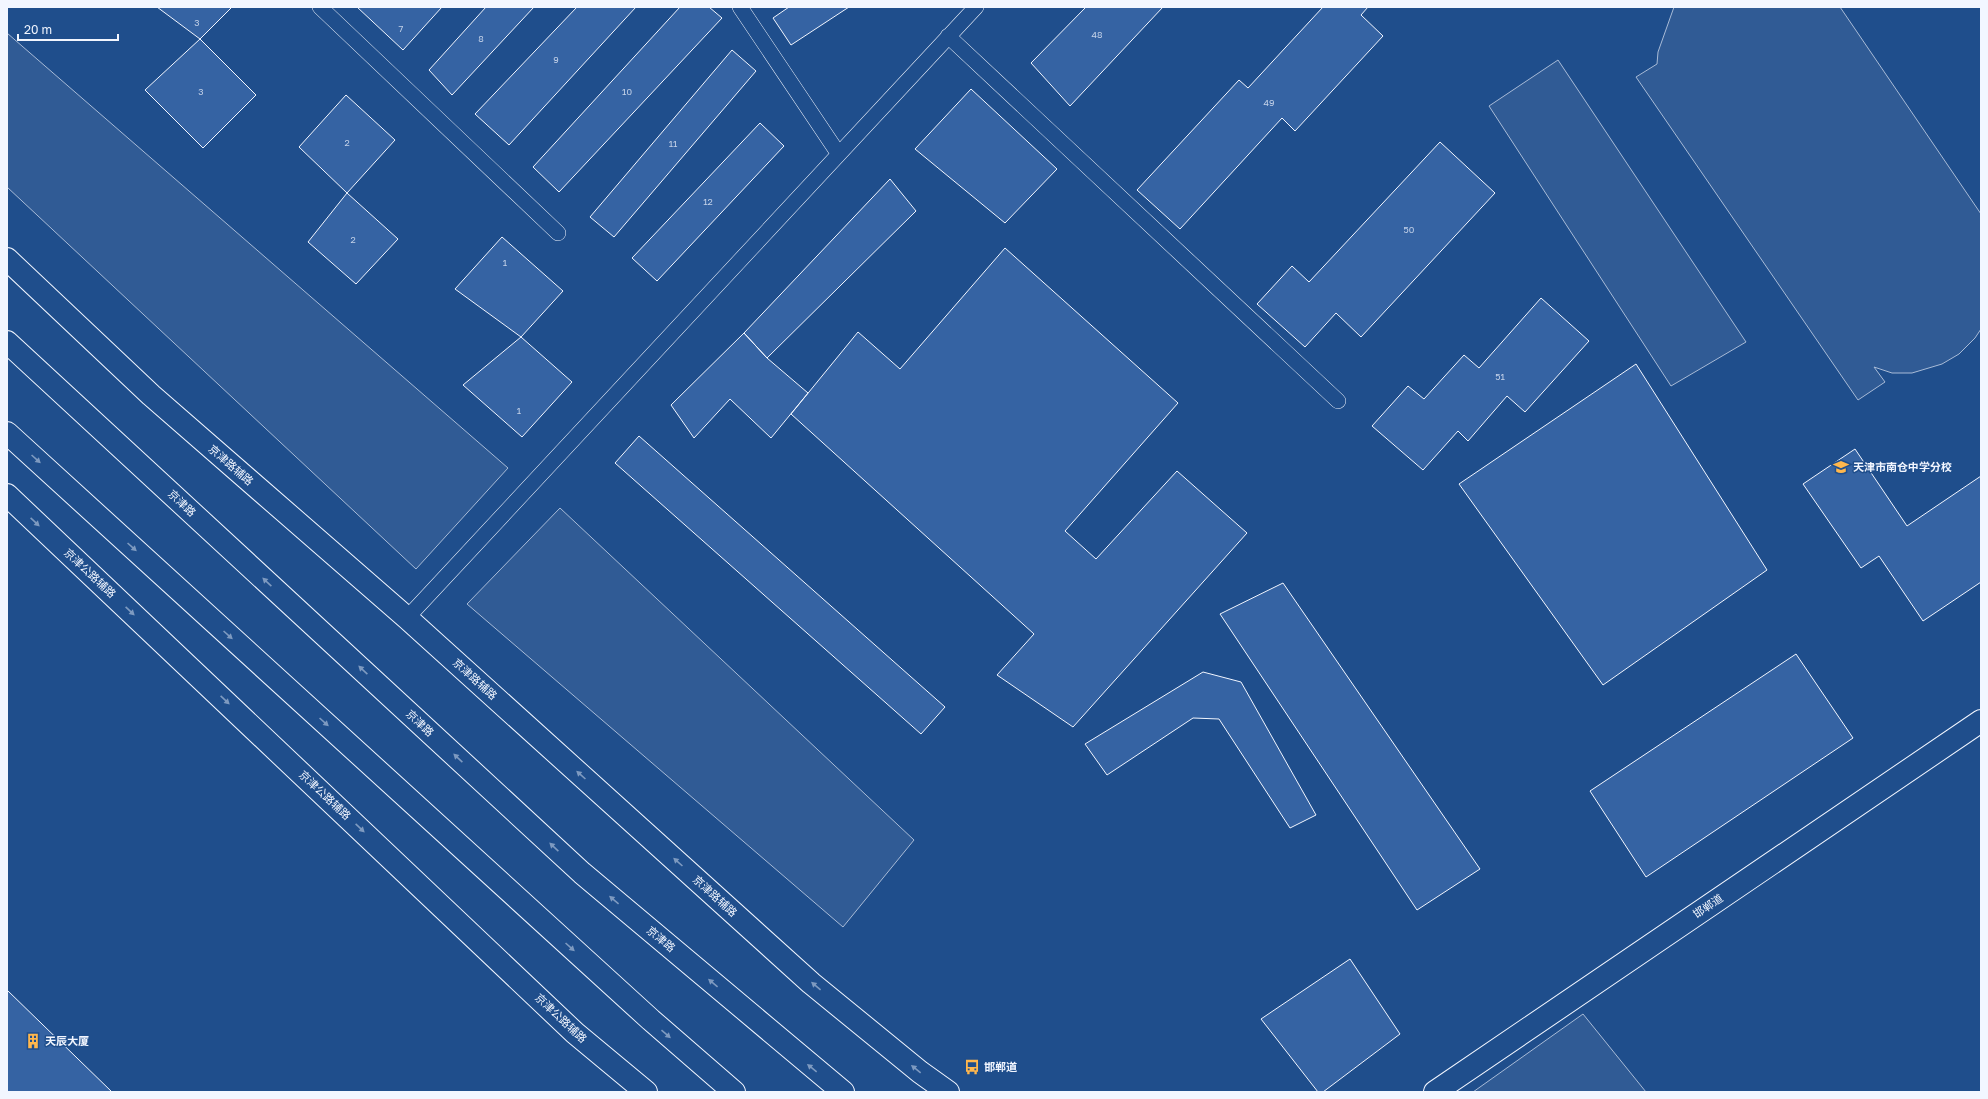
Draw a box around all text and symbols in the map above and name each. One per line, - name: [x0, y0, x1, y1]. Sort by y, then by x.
- scale bar: [18, 16, 118, 42]
- house number: 3: [194, 17, 200, 28]
- text: 20 m: [24, 22, 52, 37]
- house number: 7: [399, 23, 404, 34]
- house number: 48: [1092, 29, 1102, 40]
- house number: 8: [478, 33, 484, 44]
- house number: 9: [553, 54, 559, 65]
- house number: 3: [198, 86, 204, 97]
- house number: 10: [622, 86, 632, 97]
- house number: 49: [1264, 97, 1274, 108]
- house number: 2: [344, 137, 350, 148]
- house number: 11: [669, 138, 678, 149]
- house number: 12: [703, 196, 713, 207]
- house number: 50: [1404, 224, 1415, 235]
- house number: 2: [350, 234, 356, 245]
- house number: 1: [503, 257, 508, 268]
- house number: 51: [1495, 371, 1505, 382]
- house number: 1: [517, 405, 522, 416]
- street label: 京津路辅路: [206, 442, 256, 488]
- one-way arrow: [31, 455, 41, 464]
- school or university icon: 天津市南仓中学分校: [1832, 458, 1850, 476]
- place label: 天津市南仓中学分校: [1853, 460, 1952, 473]
- street label: 京津路: [166, 487, 199, 519]
- one-way arrow: [30, 517, 40, 527]
- one-way arrow: [127, 542, 137, 552]
- street label: 京津公路辅路: [62, 545, 119, 600]
- one-way arrow: [262, 577, 272, 587]
- one-way arrow: [125, 606, 135, 616]
- one-way arrow: [223, 630, 233, 639]
- street label: 京津路辅路: [451, 655, 500, 702]
- one-way arrow: [358, 666, 368, 675]
- one-way arrow: [219, 696, 230, 705]
- street label: 京津路: [404, 707, 437, 739]
- one-way arrow: [319, 718, 329, 727]
- one-way arrow: [453, 754, 463, 763]
- street label: 京津公路辅路: [297, 767, 354, 822]
- one-way arrow: [577, 771, 586, 780]
- one-way arrow: [355, 823, 365, 833]
- one-way arrow: [549, 842, 559, 851]
- one-way arrow: [673, 857, 683, 867]
- street label: 京津路辅路: [691, 872, 740, 919]
- street label: 邯郸道: [1690, 891, 1725, 920]
- one-way arrow: [609, 895, 619, 904]
- street label: 京津路: [645, 923, 678, 954]
- one-way arrow: [565, 942, 575, 951]
- one-way arrow: [708, 979, 719, 988]
- one-way arrow: [811, 982, 822, 991]
- street label: 京津公路辅路: [533, 990, 590, 1045]
- one-way arrow: [661, 1029, 671, 1038]
- building icon: 天辰大厦: [24, 1032, 42, 1050]
- place label: 天辰大厦: [45, 1034, 89, 1047]
- bus stop icon: 邯郸道: [963, 1058, 981, 1076]
- place label: 邯郸道: [984, 1060, 1017, 1073]
- one-way arrow: [807, 1063, 818, 1072]
- one-way arrow: [911, 1065, 922, 1074]

